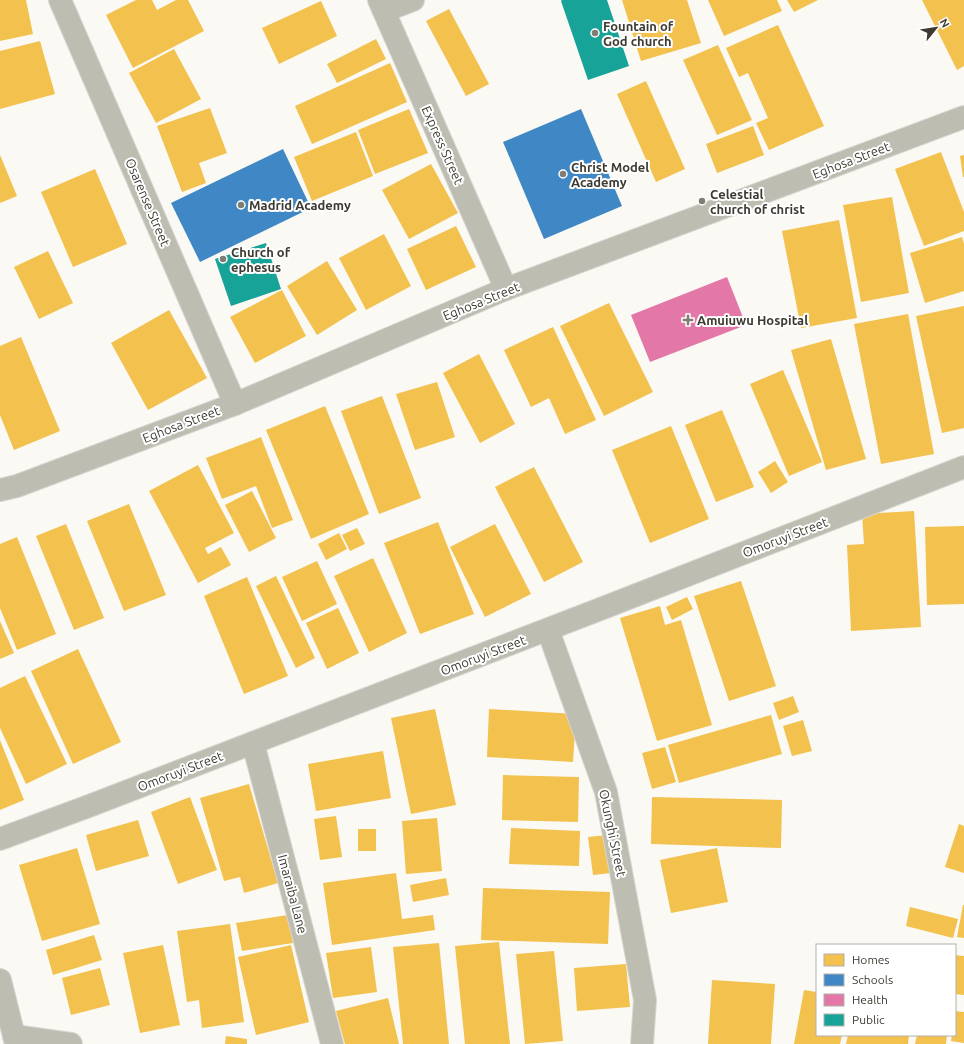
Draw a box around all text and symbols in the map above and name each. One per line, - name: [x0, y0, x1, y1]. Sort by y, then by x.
- north arrow: [916, 8, 956, 48]
- text: N: [937, 16, 952, 30]
- place label: Fountain of God church: [603, 19, 674, 48]
- marker: Fountain of God church: [590, 28, 600, 38]
- street label: Express Street: [419, 104, 467, 186]
- street label: Eghosa Street: [811, 139, 891, 181]
- street label: Osarense Street: [123, 156, 173, 248]
- place label: Christ Model Academy: [571, 160, 649, 189]
- marker: Christ Model Academy: [558, 169, 568, 179]
- place label: Celestial church of christ: [710, 187, 805, 216]
- marker: Celestial church of christ: [697, 196, 707, 206]
- place label: Madrid Academy: [249, 198, 351, 212]
- marker: Madrid Academy: [236, 200, 246, 210]
- place label: Church of ephesus: [231, 245, 291, 274]
- marker: Church of ephesus: [218, 254, 228, 264]
- street label: Eghosa Street: [441, 279, 521, 323]
- place label: Amuiuwu Hospital: [697, 313, 808, 327]
- marker: Amuiuwu Hospital: [682, 314, 694, 326]
- street label: Eghosa Street: [141, 403, 221, 445]
- street label: Omoruyi Street: [741, 514, 829, 560]
- street label: Omoruyi Street: [439, 632, 527, 678]
- street label: Omoruyi Street: [136, 748, 224, 794]
- street label: Okunghi Street: [597, 788, 629, 878]
- street label: Imaraiba Lane: [276, 853, 310, 935]
- legend: [816, 944, 956, 1036]
- text: Homes: [852, 953, 890, 966]
- text: Schools: [852, 973, 893, 986]
- text: Health: [852, 993, 888, 1006]
- text: Public: [852, 1013, 885, 1026]

